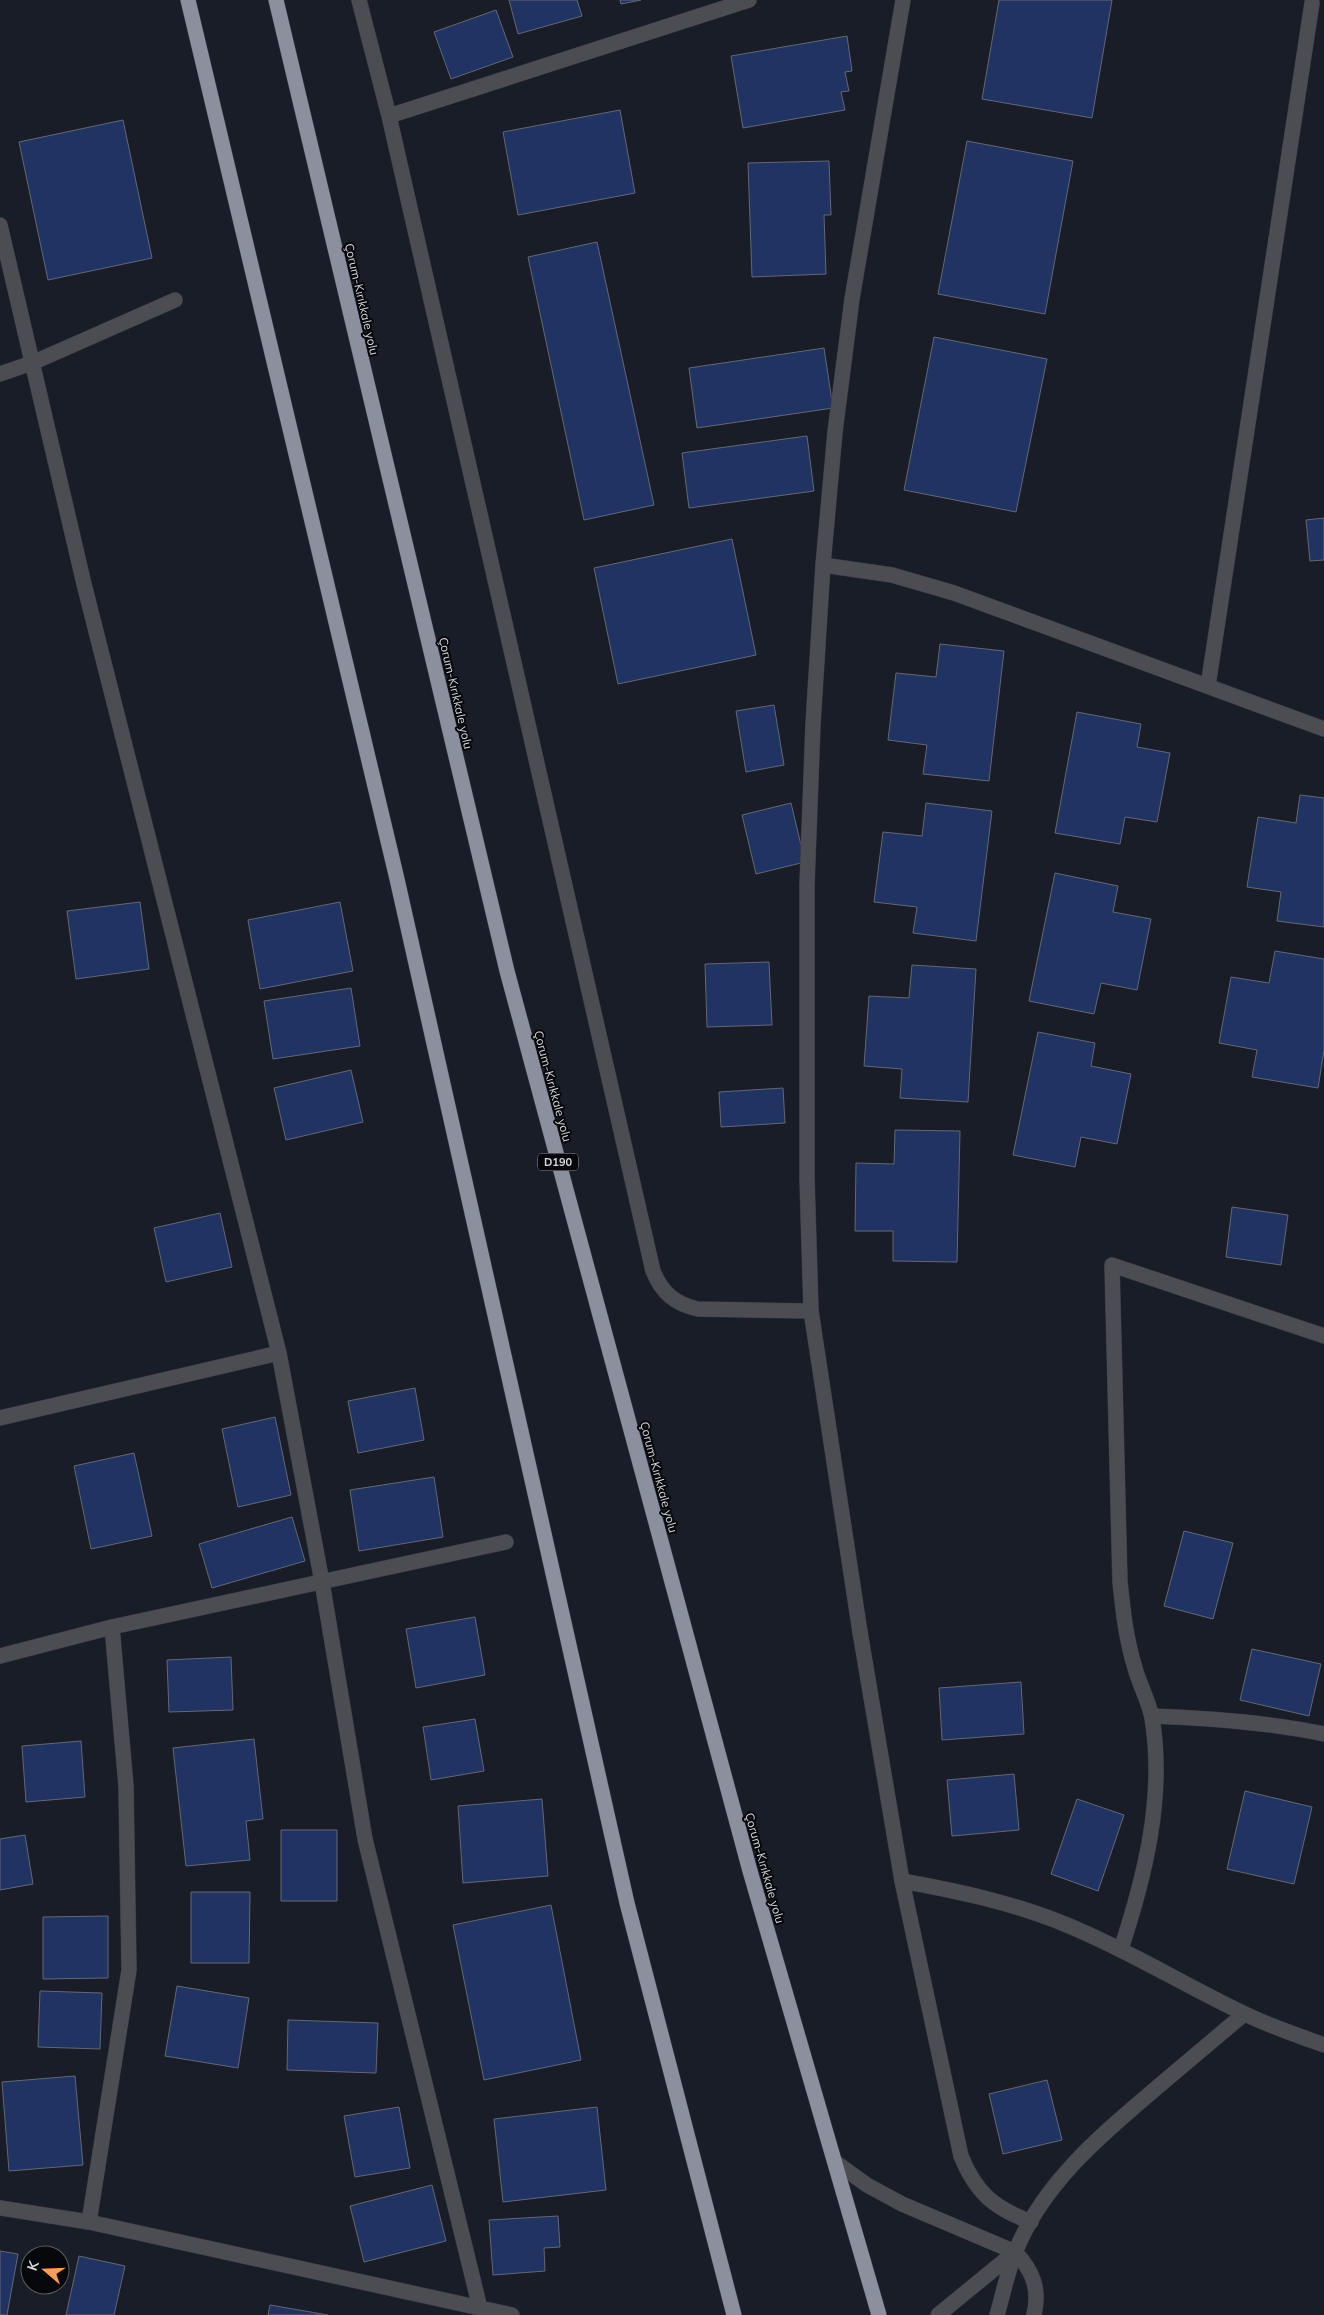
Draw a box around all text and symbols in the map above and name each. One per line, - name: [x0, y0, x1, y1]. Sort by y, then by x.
- street label: Çorum-Kırıkkale yolu: [342, 242, 382, 356]
- street label: Çorum-Kırıkkale yolu: [436, 636, 476, 750]
- street label: Çorum-Kırıkkale yolu: [531, 1029, 575, 1143]
- road number: D190: [538, 1154, 578, 1170]
- street label: Çorum-Kırıkkale yolu: [637, 1420, 681, 1534]
- street label: Çorum-Kırıkkale yolu: [742, 1811, 788, 1925]
- north arrow: [20, 2245, 70, 2295]
- text: K: [23, 2258, 43, 2273]

